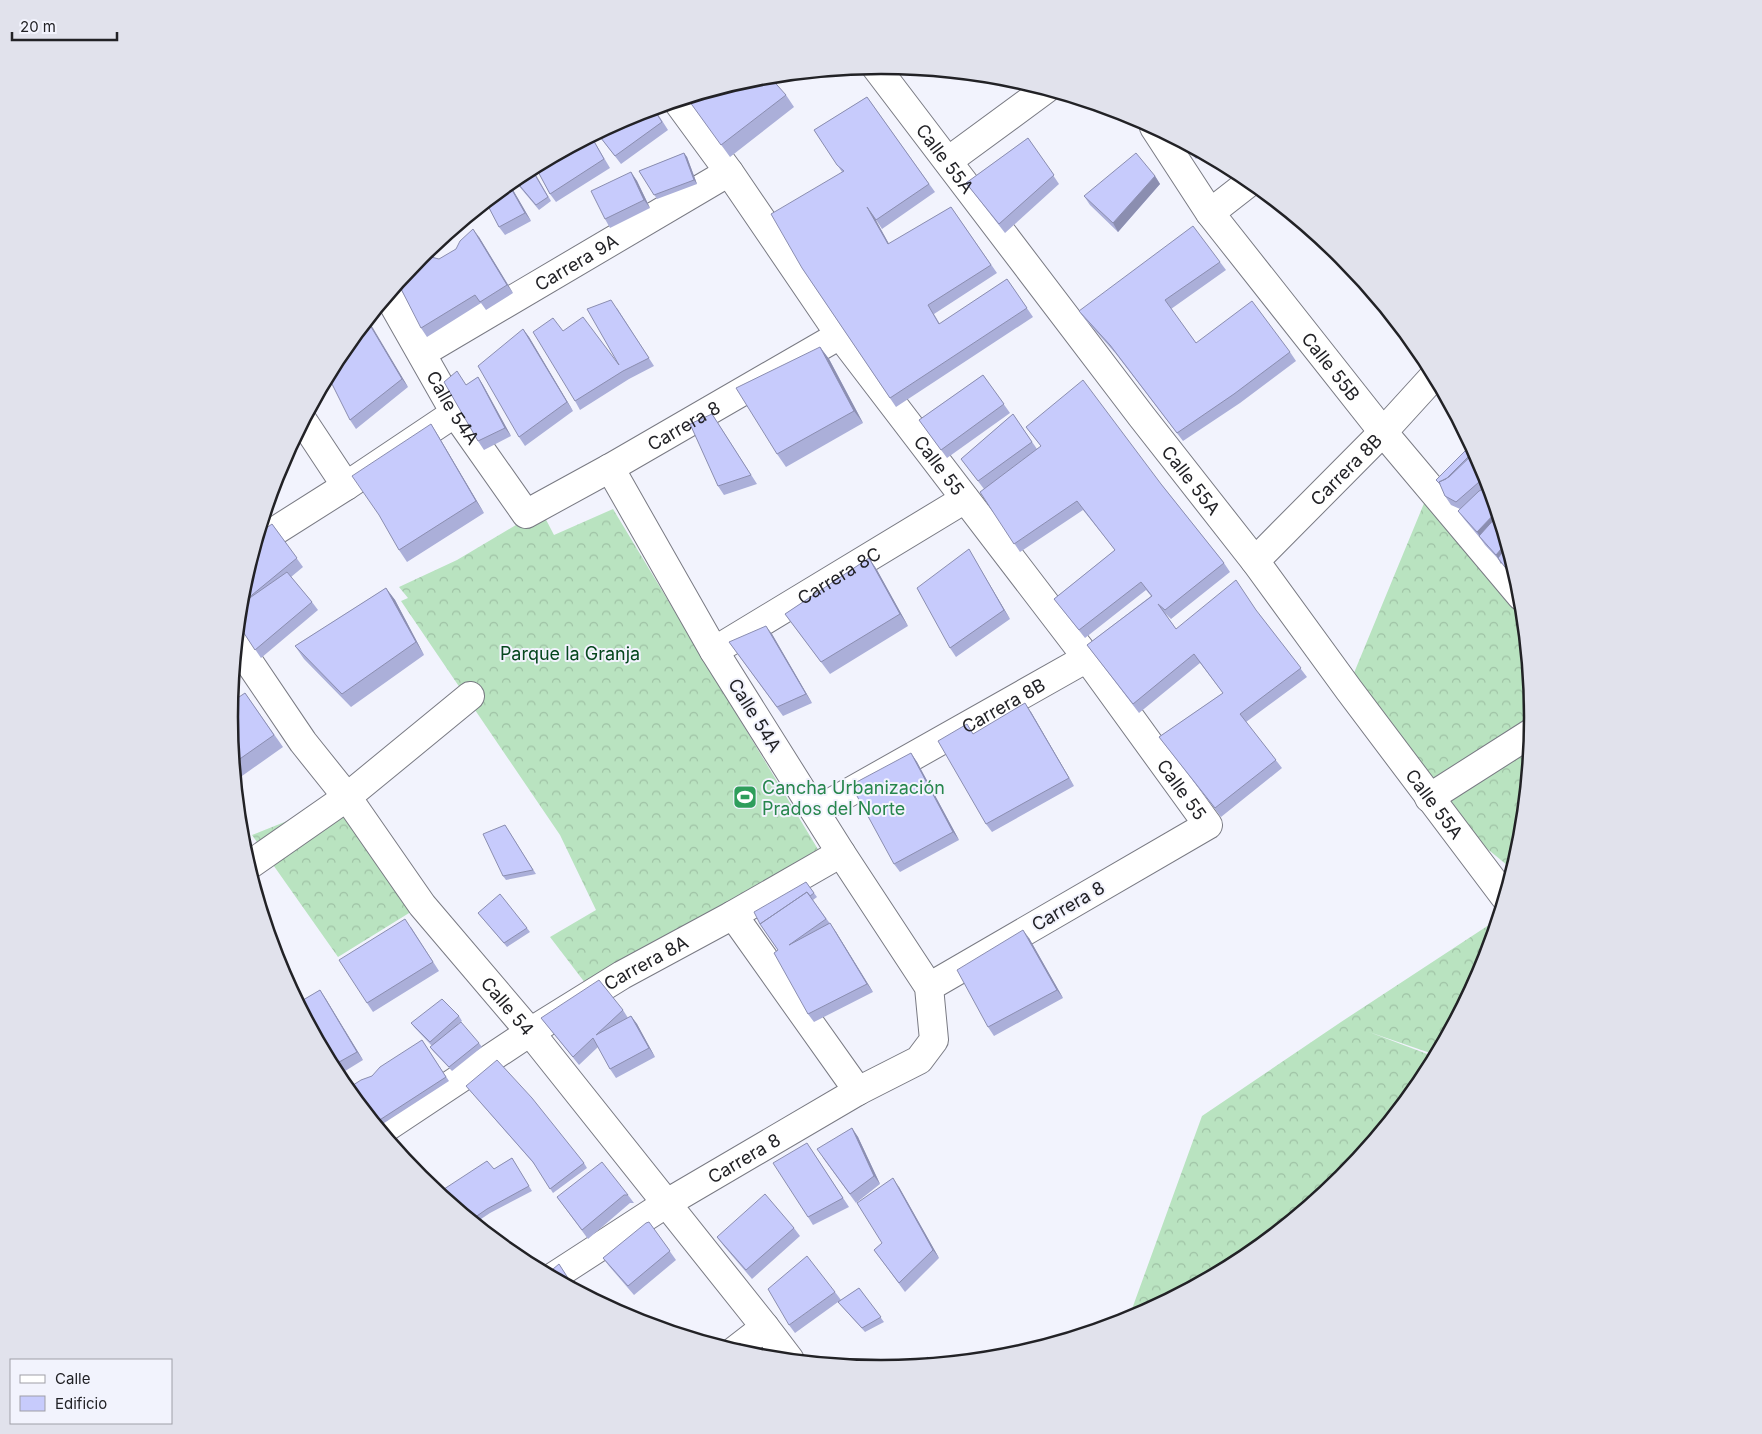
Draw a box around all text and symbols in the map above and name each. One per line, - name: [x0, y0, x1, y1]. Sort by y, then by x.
- scale bar: [12, 10, 118, 42]
- text: 20 m: [20, 17, 56, 36]
- street label: Calle 55A: [912, 119, 978, 197]
- street label: Carrera 9A: [531, 229, 622, 295]
- street label: Calle 55B: [1298, 328, 1365, 405]
- street label: Calle 54A: [423, 367, 484, 448]
- street label: Carrera 8: [644, 396, 724, 455]
- street label: Carrera 8B: [1306, 429, 1386, 510]
- street label: Calle 55: [910, 431, 969, 499]
- street label: Calle 55A: [1158, 441, 1225, 519]
- street label: Carrera 8C: [793, 542, 884, 609]
- park label: Parque la Granja: [500, 643, 640, 664]
- street label: Carrera 8B: [958, 673, 1049, 737]
- street label: Calle 54A: [724, 674, 786, 756]
- street label: Calle 55: [1153, 755, 1211, 824]
- street label: Calle 55A: [1402, 765, 1468, 843]
- place label: Cancha Urbanización Prados del Norte: [762, 777, 945, 819]
- sports icon: Cancha Urbanización Prados del Norte: [732, 784, 758, 810]
- street label: Carrera 8: [1028, 877, 1108, 935]
- street label: Carrera 8A: [600, 931, 691, 994]
- street label: Calle 54: [477, 972, 539, 1039]
- street label: Carrera 8: [704, 1129, 784, 1187]
- legend: [10, 1359, 172, 1424]
- text: Calle: [55, 1369, 90, 1388]
- text: Edificio: [55, 1394, 107, 1413]

